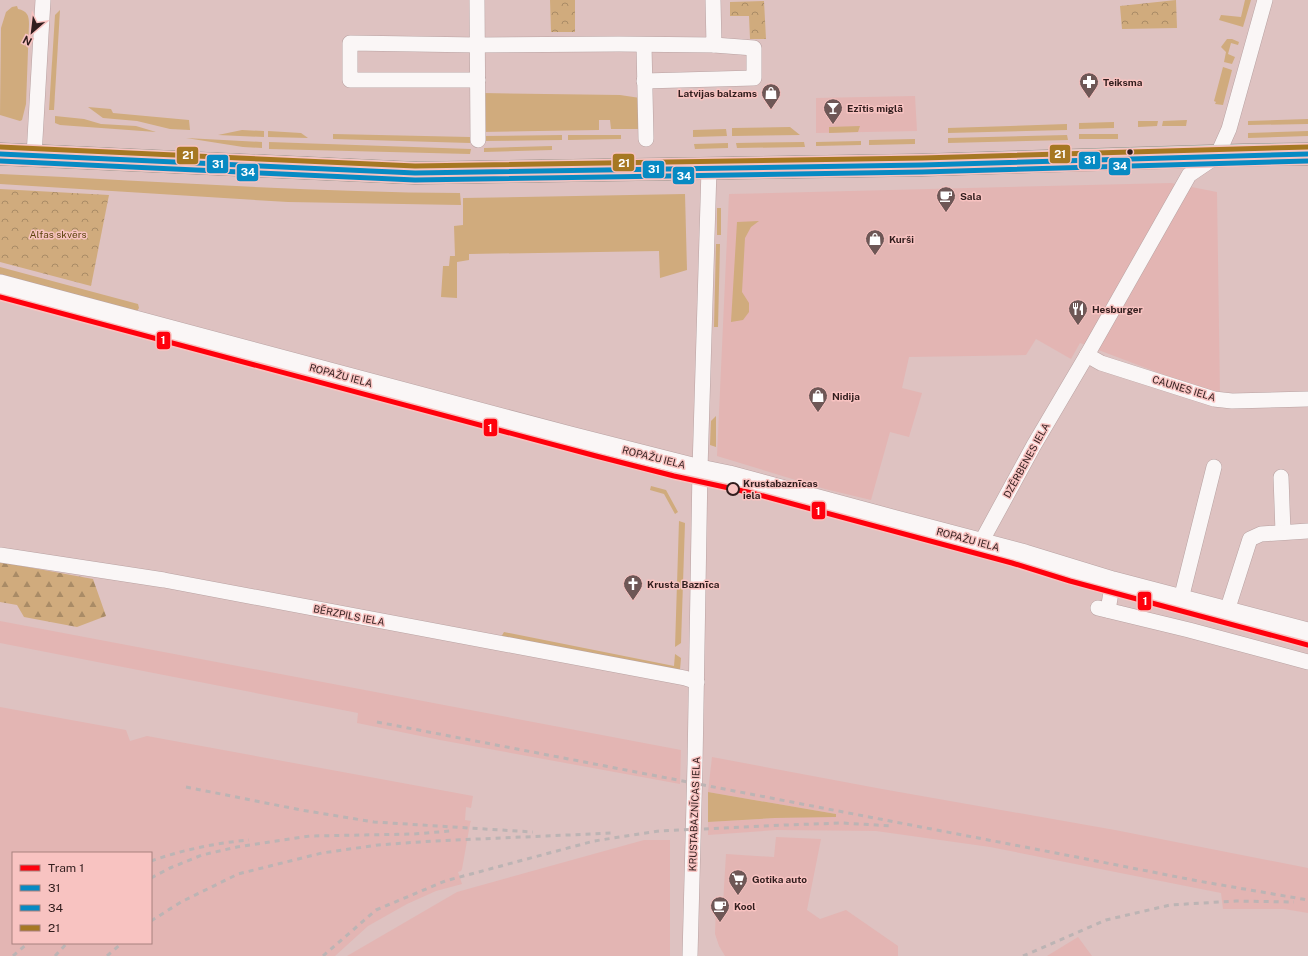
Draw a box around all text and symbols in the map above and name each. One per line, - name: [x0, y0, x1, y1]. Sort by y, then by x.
- north arrow: [12, 12, 52, 52]
- text: N: [21, 34, 34, 48]
- pharmacy icon: Teiksma: [1078, 71, 1100, 99]
- place label: Teiksma: [1103, 76, 1143, 88]
- shop icon: Latvijas balzams: [760, 82, 782, 110]
- place label: Latvijas balzams: [678, 87, 757, 99]
- bar icon: Ezītis miglā: [822, 97, 844, 125]
- place label: Ezītis miglā: [847, 102, 903, 114]
- line badge: 21: [1049, 144, 1071, 164]
- line badge: 21: [176, 146, 199, 165]
- unlabelled marker: [1125, 147, 1135, 157]
- text: 21: [1054, 148, 1066, 160]
- text: 21: [182, 149, 194, 161]
- line badge: 31: [1078, 151, 1101, 170]
- line badge: 21: [612, 153, 635, 172]
- line badge: 31: [206, 154, 229, 174]
- text: 31: [1084, 154, 1096, 166]
- text: 21: [618, 157, 630, 169]
- line badge: 34: [1108, 157, 1131, 176]
- text: 31: [212, 158, 224, 170]
- line badge: 31: [642, 160, 665, 179]
- text: 34: [1113, 160, 1127, 172]
- line badge: 34: [236, 163, 259, 182]
- text: 31: [648, 163, 660, 175]
- text: 34: [241, 166, 255, 178]
- line badge: 34: [672, 166, 695, 185]
- text: 34: [677, 170, 691, 182]
- cafe icon: Sala: [935, 185, 957, 213]
- place label: Sala: [960, 190, 982, 202]
- park label: Alfas skvērs: [29, 228, 87, 240]
- shop icon: Kurši: [864, 228, 886, 256]
- place label: Kurši: [889, 233, 914, 245]
- restaurant icon: Hesburger: [1067, 298, 1089, 326]
- place label: Hesburger: [1092, 303, 1143, 315]
- line badge: 1: [156, 331, 171, 350]
- text: 1: [161, 334, 165, 346]
- street label: ROPAŽU IELA: [308, 361, 374, 389]
- street label: CAUNES IELA: [1151, 373, 1217, 403]
- shop icon: Nidija: [807, 385, 829, 413]
- place label: Nidija: [832, 390, 860, 402]
- line badge: 1: [483, 418, 498, 437]
- street label: DZĒRBENES IELA: [1000, 420, 1052, 500]
- text: 1: [488, 422, 492, 434]
- street label: ROPAŽU IELA: [621, 443, 687, 471]
- place label: Krustabaznīcas iela: [743, 477, 818, 501]
- marker: Krustabaznīcas iela: [726, 482, 740, 496]
- line badge: 1: [811, 501, 826, 520]
- text: 1: [816, 505, 820, 517]
- street label: ROPAŽU IELA: [935, 525, 1001, 553]
- church icon: Krusta Baznīca: [622, 573, 644, 601]
- place label: Krusta Baznīca: [647, 578, 720, 590]
- line badge: 1: [1137, 591, 1152, 611]
- text: 1: [1143, 595, 1147, 607]
- street label: BĒRZPILS IELA: [312, 602, 386, 628]
- street label: KRUSTABAZNĪCAS IELA: [686, 757, 702, 871]
- legend: [12, 852, 152, 944]
- text: Tram 1: [48, 861, 84, 875]
- supermarket icon: Gotika auto: [727, 868, 749, 896]
- place label: Gotika auto: [752, 873, 807, 885]
- text: 31: [48, 881, 60, 895]
- cafe icon: Kool: [709, 895, 731, 923]
- place label: Kool: [734, 900, 756, 912]
- text: 34: [48, 901, 64, 915]
- text: 21: [48, 921, 60, 935]

